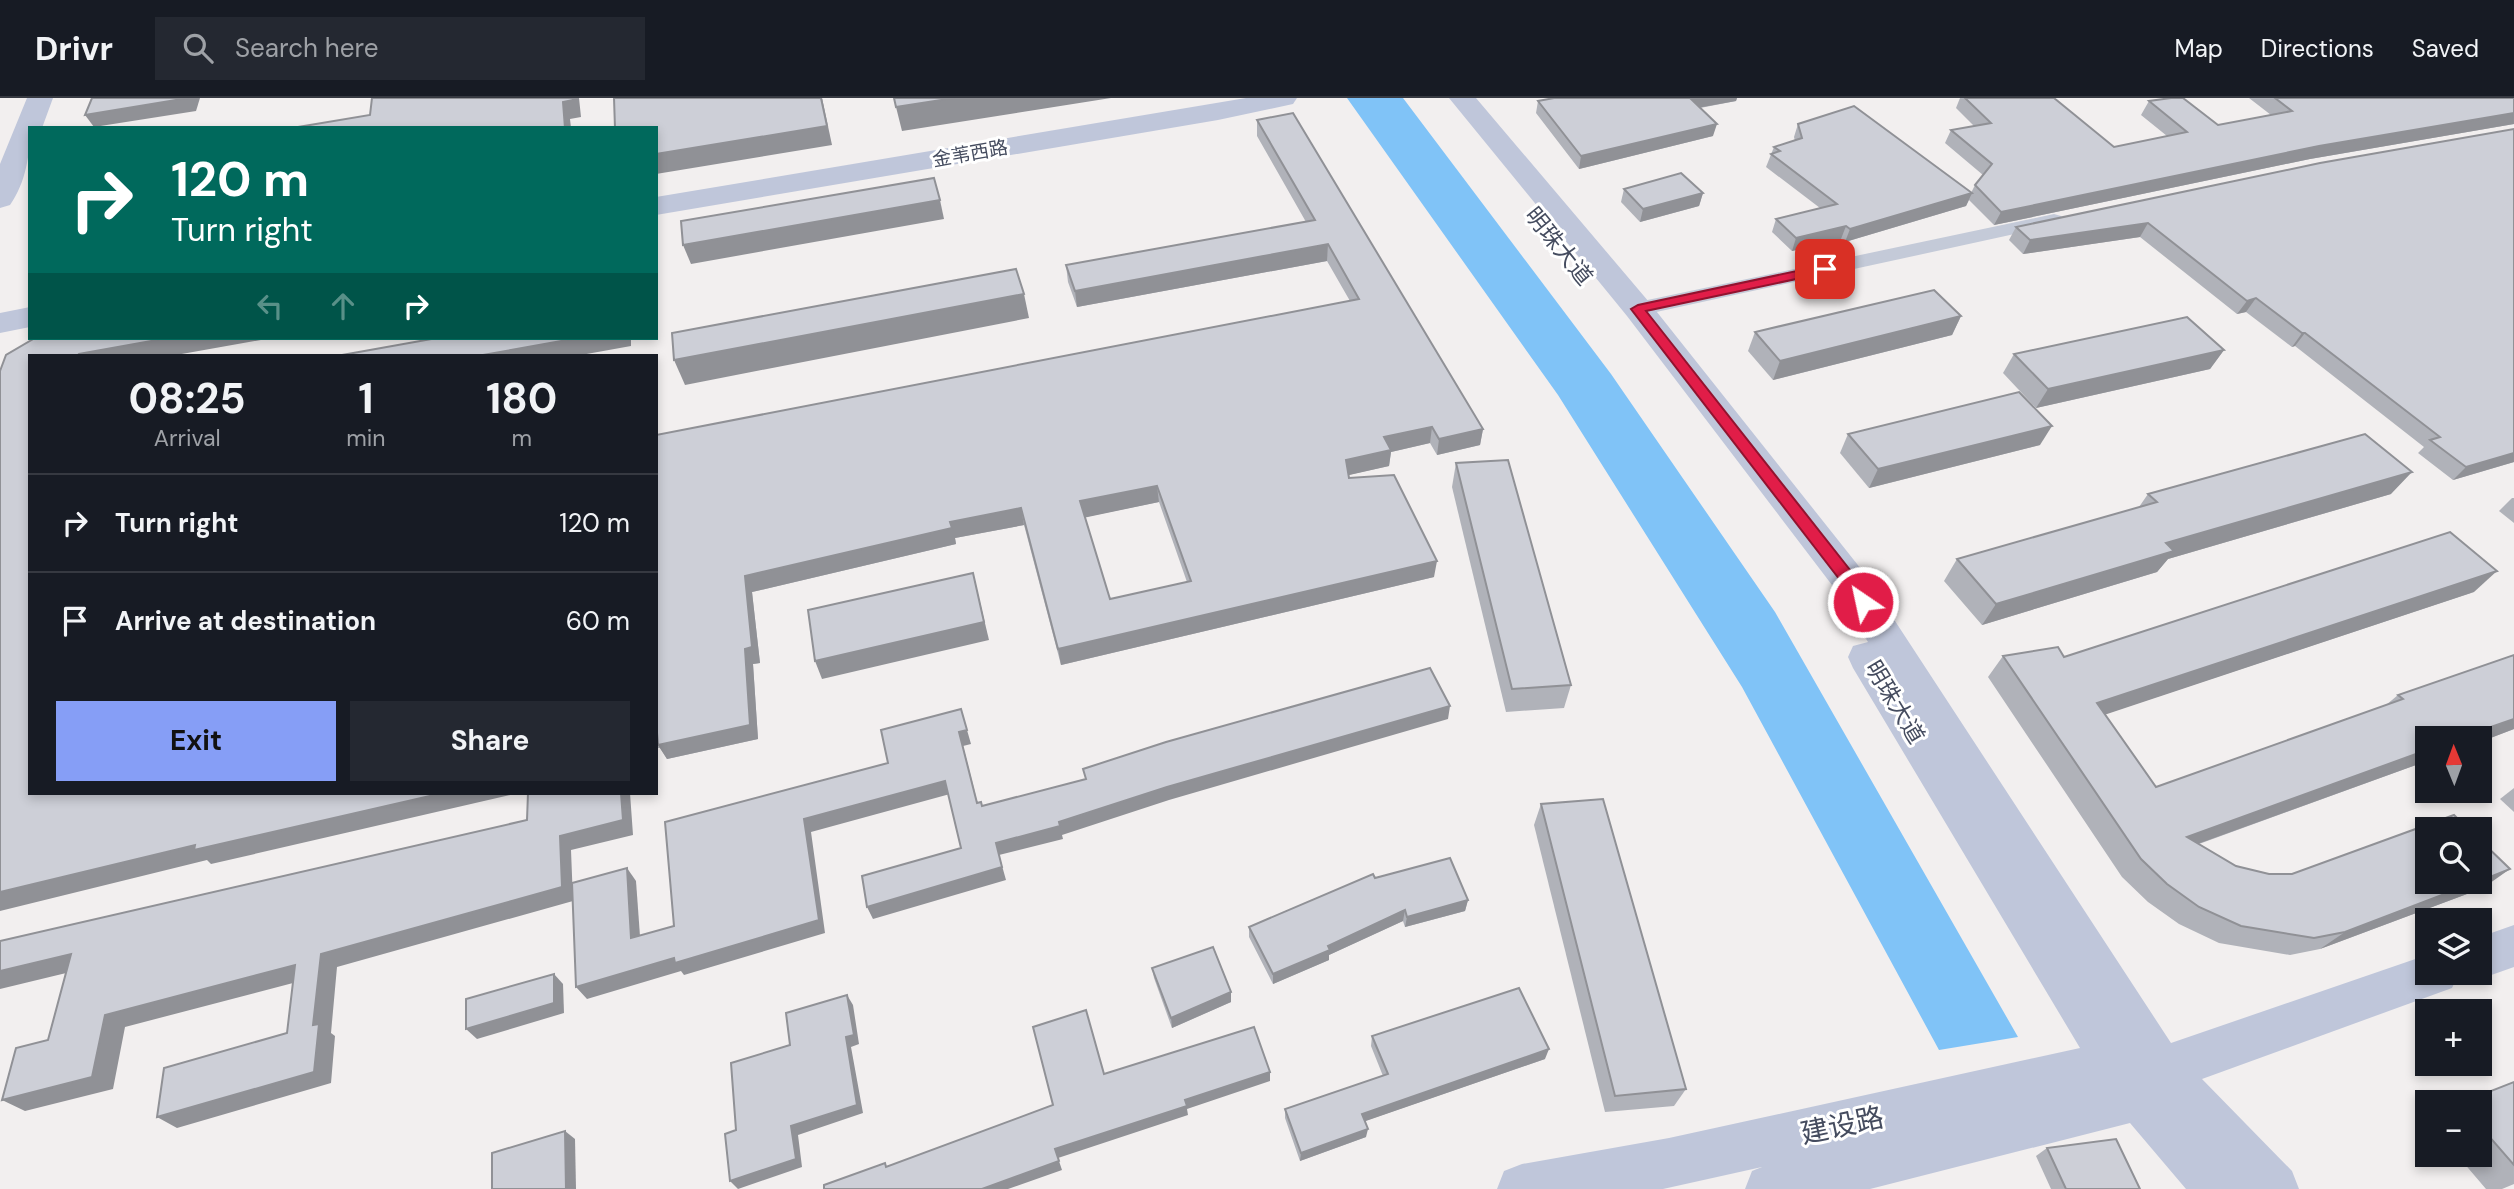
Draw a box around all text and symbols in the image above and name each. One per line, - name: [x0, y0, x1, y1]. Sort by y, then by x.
- search box: [155, 17, 645, 80]
- text: Drivr: [35, 27, 113, 70]
- icon: search: [179, 29, 217, 67]
- text: Search here: [235, 31, 378, 65]
- text: Map: [2175, 33, 2223, 64]
- text: Directions: [2261, 33, 2374, 64]
- text: Saved: [2412, 33, 2479, 64]
- street label: 金苇西路: [930, 135, 1010, 172]
- text: 120 m: [171, 147, 309, 211]
- icon: right: [56, 154, 147, 245]
- street label: 明珠大道: [1518, 201, 1600, 291]
- text: Turn right: [171, 209, 313, 251]
- pin: [1795, 239, 1855, 299]
- icon: arrive: [1806, 250, 1844, 288]
- icon: left: [251, 287, 289, 325]
- icon: ahead: [324, 287, 362, 325]
- icon: right: [397, 287, 435, 325]
- text: 08:25: [129, 371, 246, 426]
- text: 1: [358, 371, 374, 426]
- text: 180: [486, 371, 557, 426]
- text: Arrival: [154, 423, 221, 453]
- text: min: [346, 423, 385, 453]
- text: m: [511, 423, 532, 453]
- icon: right: [56, 504, 94, 542]
- text: Turn right: [115, 506, 239, 540]
- text: 120 m: [559, 506, 630, 540]
- position arrow: [1826, 565, 1900, 639]
- icon: arrive: [56, 602, 94, 640]
- text: Arrive at destination: [115, 604, 376, 638]
- text: 60 m: [566, 604, 630, 638]
- street label: 明珠大道: [1858, 655, 1932, 749]
- button: Exit: [56, 701, 336, 781]
- button: Share: [350, 701, 630, 781]
- north arrow: [2415, 726, 2492, 803]
- map controls: [2415, 726, 2492, 1167]
- button: search: [2415, 817, 2492, 894]
- button: layers: [2415, 908, 2492, 985]
- button: +: [2415, 999, 2492, 1076]
- button: −: [2415, 1090, 2492, 1167]
- street label: 建设路: [1797, 1099, 1887, 1152]

